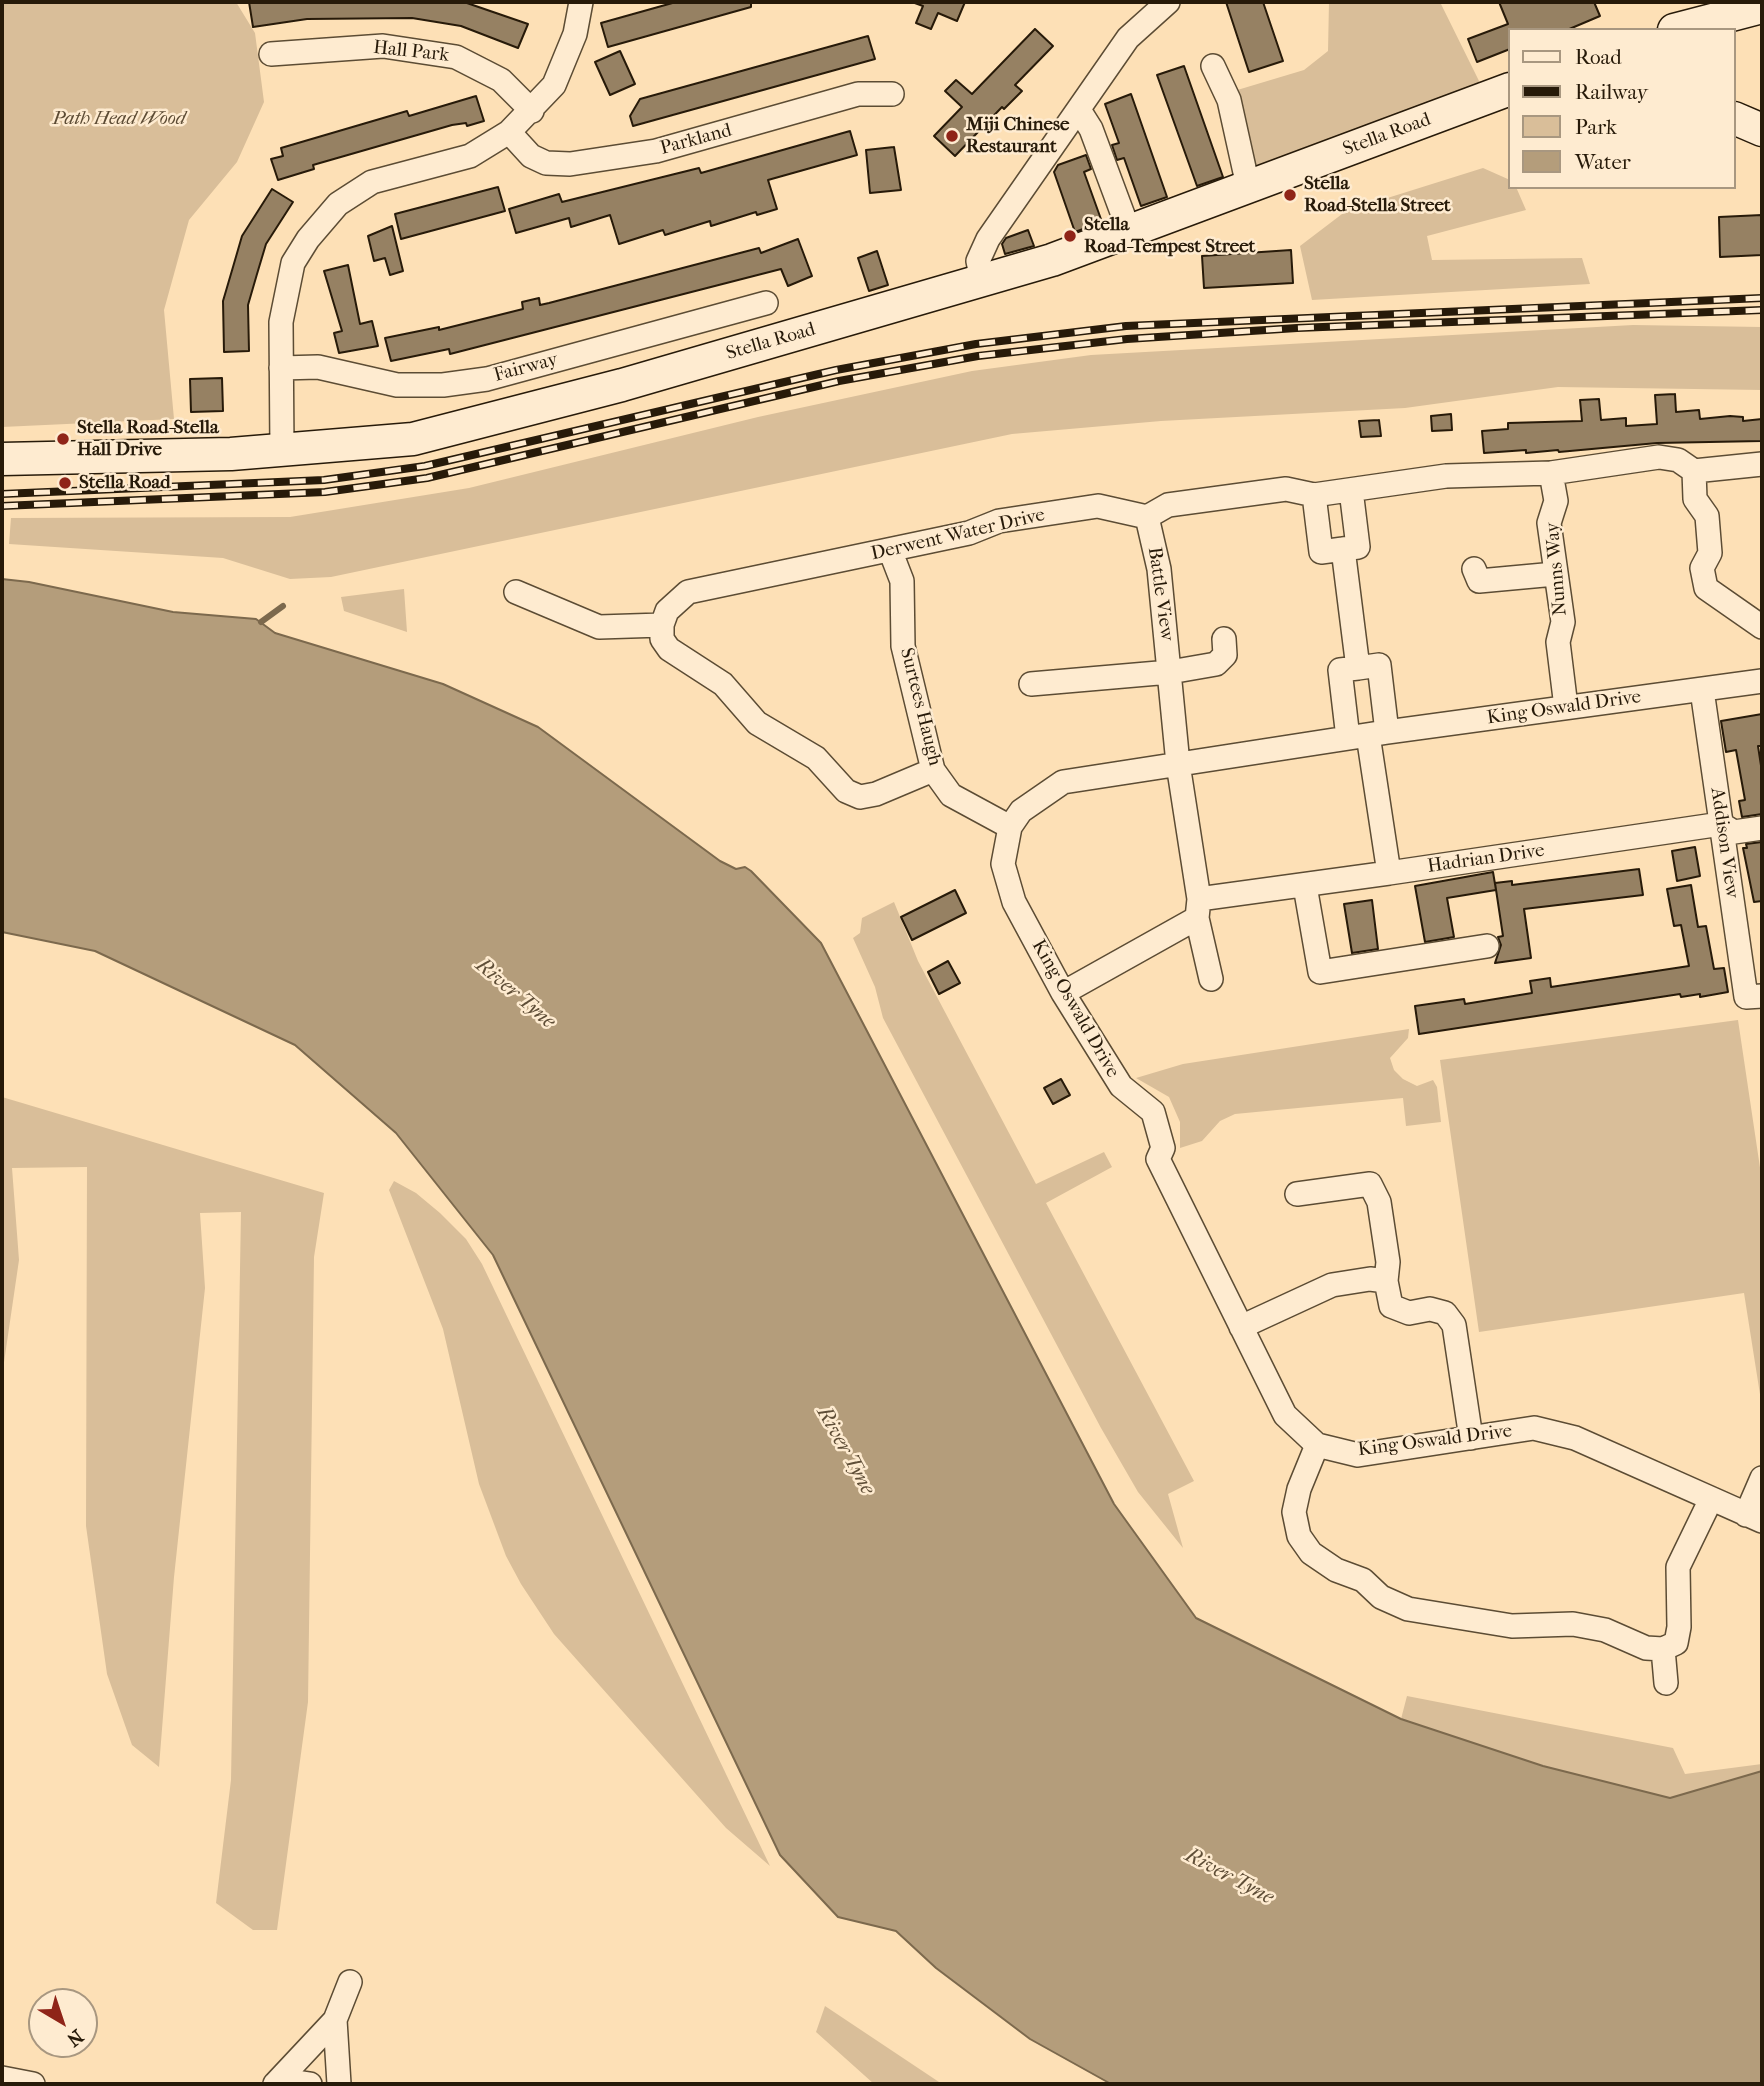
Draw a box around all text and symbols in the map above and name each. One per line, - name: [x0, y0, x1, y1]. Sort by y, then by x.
- legend: [1508, 28, 1736, 189]
- street label: Hall Park: [372, 37, 450, 67]
- text: Road: [1575, 45, 1622, 69]
- text: Railway: [1575, 80, 1648, 104]
- park label: Path Head Wood: [53, 108, 185, 130]
- street label: Stella Road: [1340, 109, 1434, 161]
- place label: Miji Chinese Restaurant: [966, 114, 1069, 158]
- text: Park: [1575, 115, 1617, 139]
- street label: Parkland: [658, 120, 734, 160]
- marker: Miji Chinese Restaurant: [944, 128, 960, 144]
- text: Water: [1575, 150, 1631, 174]
- place label: Stella Road-Stella Street: [1304, 173, 1451, 217]
- marker: Stella Road-Stella Street: [1282, 187, 1298, 203]
- place label: Stella Road-Tempest Street: [1084, 214, 1255, 258]
- marker: Stella Road-Tempest Street: [1062, 228, 1078, 244]
- street label: Stella Road: [724, 318, 818, 366]
- street label: Fairway: [492, 349, 560, 387]
- place label: Stella Road-Stella Hall Drive: [77, 417, 219, 461]
- marker: Stella Road-Stella Hall Drive: [55, 431, 71, 447]
- place label: Stella Road: [79, 472, 171, 494]
- marker: Stella Road: [57, 475, 73, 491]
- street label: Derwent Water Drive: [869, 504, 1047, 566]
- street label: Nunns Way: [1542, 521, 1572, 617]
- street label: Battle View: [1142, 546, 1178, 642]
- street label: Surtees Haugh: [894, 646, 946, 768]
- street label: King Oswald Drive: [1485, 686, 1643, 730]
- street label: Addison View: [1705, 786, 1743, 900]
- street label: Hadrian Drive: [1426, 839, 1546, 879]
- street label: King Oswald Drive: [1026, 936, 1124, 1082]
- water label: River Tyne: [470, 953, 560, 1035]
- water label: River Tyne: [811, 1403, 879, 1499]
- street label: King Oswald Drive: [1357, 1420, 1513, 1462]
- water label: River Tyne: [1181, 1843, 1277, 1911]
- north arrow: [28, 1988, 98, 2058]
- text: N: [62, 2025, 87, 2051]

